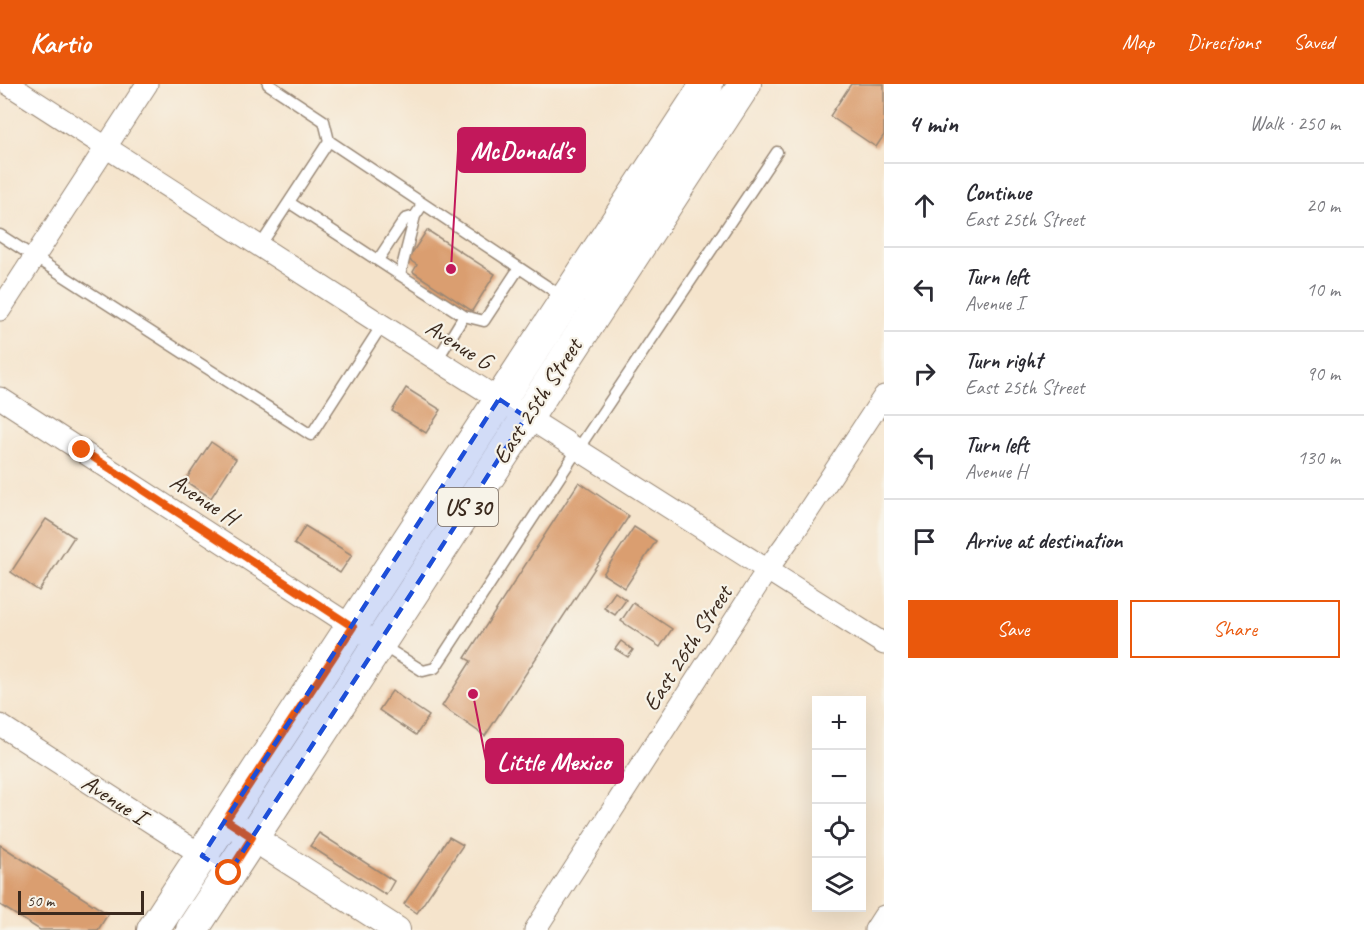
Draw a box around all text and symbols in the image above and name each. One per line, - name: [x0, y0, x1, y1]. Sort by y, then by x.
- text: Kartio: [30, 25, 91, 60]
- text: Map: [1122, 29, 1154, 55]
- text: Directions: [1187, 29, 1260, 55]
- text: Saved: [1293, 29, 1334, 55]
- text: 4 min: [908, 107, 958, 140]
- text: Walk · 250 m: [1250, 111, 1340, 136]
- callout: McDonald's: [458, 128, 585, 172]
- text: McDonald's: [471, 134, 576, 167]
- text: Continue: [965, 179, 1031, 207]
- icon: ahead: [908, 189, 941, 222]
- text: 20 m: [1306, 193, 1340, 218]
- text: East 25th Street: [965, 207, 1084, 232]
- text: Turn left: [965, 263, 1029, 291]
- icon: left: [908, 273, 941, 306]
- text: 10 m: [1306, 277, 1340, 302]
- text: Avenue I: [965, 291, 1024, 316]
- street label: Avenue G: [420, 312, 500, 377]
- street label: East 25th Street: [485, 331, 590, 469]
- text: Turn right: [965, 347, 1042, 375]
- icon: right: [908, 357, 941, 390]
- text: 90 m: [1306, 361, 1340, 386]
- text: East 25th Street: [965, 375, 1084, 400]
- text: Turn left: [965, 431, 1029, 459]
- route end: [68, 436, 94, 462]
- icon: left: [908, 441, 941, 474]
- text: 130 m: [1297, 445, 1340, 470]
- text: Avenue H: [965, 459, 1027, 484]
- street label: Avenue H: [165, 466, 247, 534]
- road number: US 30: [438, 488, 498, 526]
- icon: arrive: [908, 525, 941, 558]
- text: Arrive at destination: [965, 527, 1122, 555]
- street label: East 26th Street: [635, 578, 740, 716]
- button: Save: [908, 600, 1118, 658]
- button: Share: [1130, 600, 1340, 658]
- map controls: [812, 696, 866, 912]
- button: +: [812, 696, 866, 750]
- callout: Little Mexico: [486, 739, 623, 783]
- text: Little Mexico: [497, 745, 614, 778]
- button: −: [812, 750, 866, 804]
- street label: Avenue I: [76, 767, 156, 834]
- button: locate: [812, 804, 866, 858]
- button: layers: [812, 858, 866, 912]
- route start: [215, 859, 241, 885]
- scale bar: [18, 888, 144, 916]
- text: 50 m: [27, 891, 54, 911]

